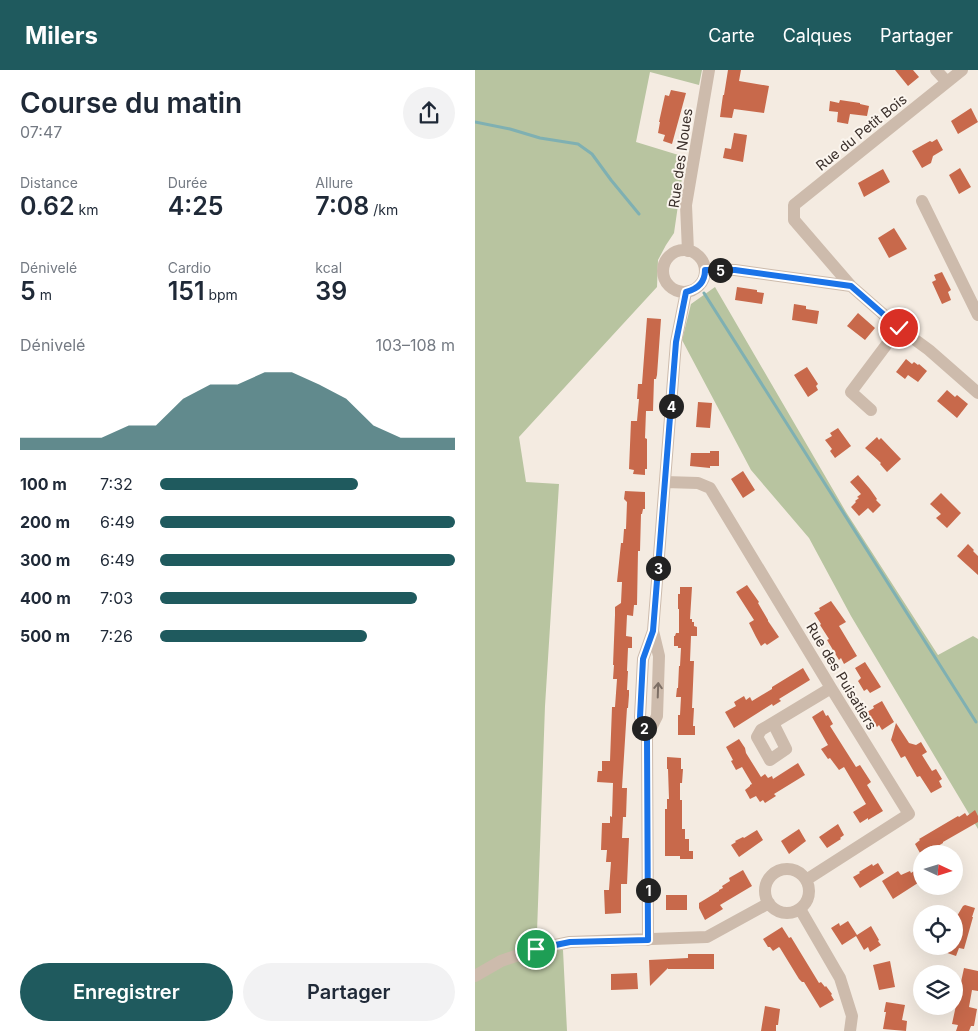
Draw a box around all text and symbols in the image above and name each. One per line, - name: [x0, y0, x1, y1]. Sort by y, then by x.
- text: Milers: [25, 21, 98, 50]
- text: Carte: [708, 25, 755, 46]
- text: Calques: [783, 25, 852, 46]
- text: Partager: [880, 25, 953, 46]
- text: Course du matin: [20, 86, 242, 120]
- button: share: [403, 87, 455, 139]
- street label: Rue du Petit Bois: [812, 90, 910, 174]
- street label: Rue des Noues: [665, 107, 695, 209]
- text: 07:47: [20, 122, 62, 142]
- text: Distance: [20, 174, 78, 191]
- text: Durée: [168, 174, 207, 191]
- text: Allure: [315, 174, 353, 191]
- text: 0.62: [20, 191, 75, 221]
- text: 4:25: [168, 191, 224, 221]
- text: 7:08: [315, 191, 369, 221]
- text: km: [75, 201, 99, 218]
- text: /km: [369, 201, 398, 218]
- pin: 5: [707, 258, 733, 282]
- text: Dénivelé: [20, 259, 77, 276]
- text: Cardio: [168, 259, 211, 276]
- text: kcal: [315, 259, 342, 276]
- text: 5: [716, 262, 725, 279]
- text: 5: [20, 276, 36, 306]
- text: 151: [168, 276, 205, 306]
- text: 39: [315, 276, 347, 306]
- text: m: [36, 286, 52, 303]
- text: bpm: [205, 286, 238, 303]
- pin: [878, 307, 920, 349]
- icon: check: [885, 314, 913, 342]
- text: Dénivelé: [20, 335, 85, 355]
- text: 103–108 m: [376, 335, 455, 355]
- pin: 4: [659, 394, 683, 418]
- text: 4: [667, 398, 676, 415]
- text: 100 m: [20, 474, 67, 494]
- text: 7:32: [100, 474, 133, 494]
- text: 200 m: [20, 512, 70, 532]
- text: 6:49: [100, 512, 135, 532]
- text: 300 m: [20, 550, 70, 570]
- text: 6:49: [100, 550, 135, 570]
- pin: 3: [645, 556, 671, 580]
- text: 3: [654, 560, 663, 577]
- text: 400 m: [20, 588, 71, 608]
- text: 7:03: [100, 588, 133, 608]
- street label: Rue des Puisatiers: [803, 619, 881, 733]
- text: 500 m: [20, 626, 70, 646]
- text: 7:26: [100, 626, 133, 646]
- one-way arrow: [653, 682, 662, 698]
- pin: 2: [631, 716, 657, 740]
- text: 2: [640, 720, 649, 737]
- north arrow: [913, 845, 963, 895]
- map controls: [913, 845, 963, 1015]
- pin: 1: [635, 878, 661, 902]
- text: 1: [645, 882, 652, 899]
- button: locate: [913, 905, 963, 955]
- pin: [515, 928, 557, 970]
- icon: arrive: [522, 935, 550, 963]
- button: Enregistrer: [20, 963, 233, 1021]
- button: Partager: [243, 963, 455, 1021]
- button: layers: [913, 965, 963, 1015]

